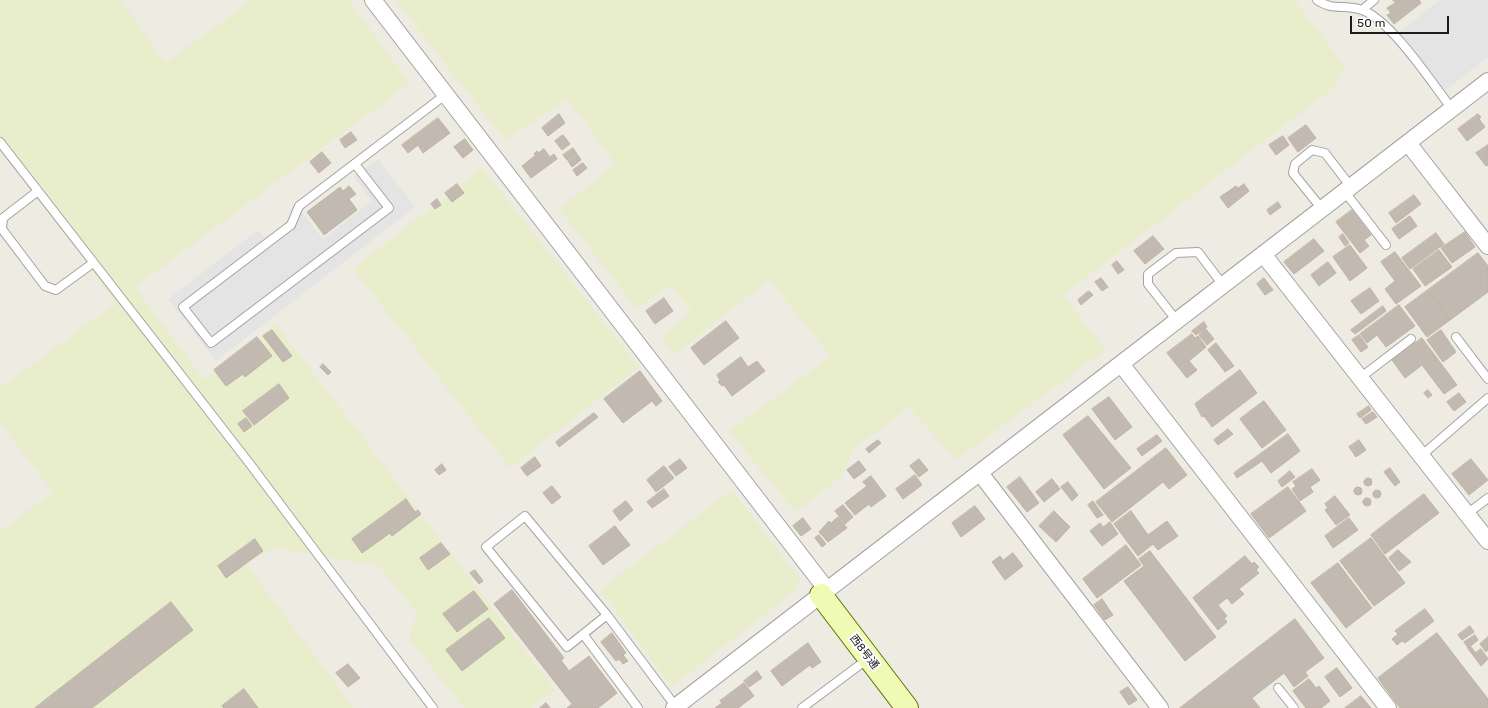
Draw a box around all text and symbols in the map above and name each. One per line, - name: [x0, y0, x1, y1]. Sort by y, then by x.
- scale bar: [1352, 8, 1451, 34]
- text: 50 m: [1357, 16, 1385, 30]
- street label: 西8号通: [847, 632, 881, 672]

